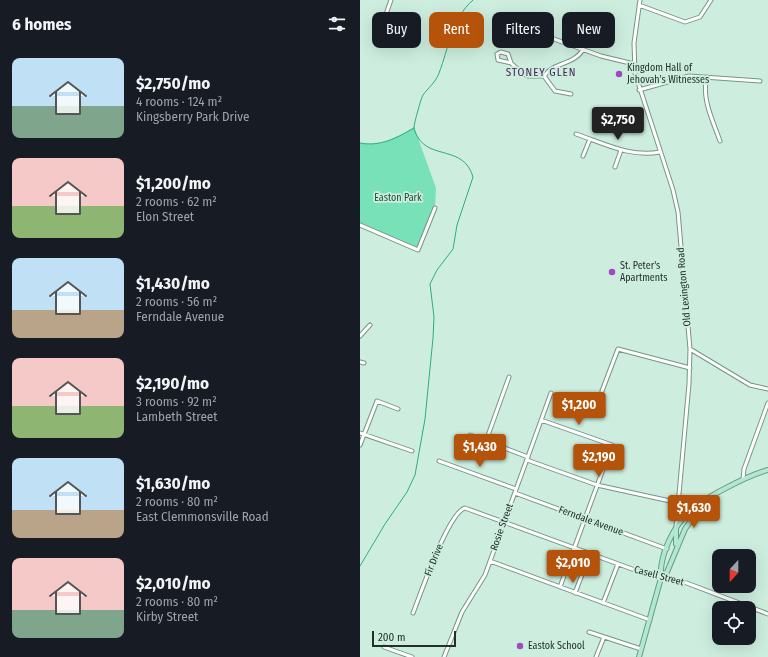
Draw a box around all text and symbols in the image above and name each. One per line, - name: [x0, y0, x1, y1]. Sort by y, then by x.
- chip: Buy: [372, 12, 421, 48]
- chip: Rent: [429, 12, 484, 48]
- chip: Filters: [492, 12, 554, 48]
- chip: New: [562, 12, 615, 48]
- icon: filters: [326, 13, 348, 35]
- text: 6 homes: [12, 14, 71, 35]
- place label: Kingdom Hall of Jehovah’s Witnesses: [627, 62, 709, 86]
- district label: STONEY GLEN: [506, 66, 576, 79]
- marker: Kingdom Hall of Jehovah’s Witnesses: [614, 69, 624, 79]
- text: $2,750/mo: [136, 73, 210, 94]
- icon: home: [44, 74, 92, 122]
- text: 4 rooms · 124 m²: [136, 94, 222, 109]
- pin: $2,750: [585, 107, 651, 141]
- text: Kingsberry Park Drive: [136, 109, 250, 124]
- text: $2,750: [601, 112, 635, 127]
- text: $1,200/mo: [136, 173, 211, 194]
- icon: home: [44, 174, 92, 222]
- park label: Easton Park: [374, 192, 422, 204]
- text: 2 rooms · 62 m²: [136, 194, 217, 209]
- text: Elon Street: [136, 209, 194, 224]
- street label: Old Lexington Road: [675, 247, 693, 327]
- place label: St. Peter's Apartments: [620, 260, 668, 284]
- marker: St. Peter's Apartments: [607, 267, 617, 277]
- text: $1,430/mo: [136, 273, 210, 294]
- icon: home: [44, 274, 92, 322]
- text: 2 rooms · 56 m²: [136, 294, 217, 309]
- text: Ferndale Avenue: [136, 309, 224, 324]
- text: $2,190/mo: [136, 373, 209, 394]
- icon: home: [44, 374, 92, 422]
- pin: $1,200: [546, 392, 612, 426]
- text: 3 rooms · 92 m²: [136, 394, 217, 409]
- text: $1,200: [562, 397, 596, 412]
- text: Lambeth Street: [136, 409, 218, 424]
- pin: $1,430: [447, 434, 513, 468]
- text: $1,430: [463, 439, 497, 454]
- pin: $2,190: [566, 444, 632, 478]
- text: $2,190: [582, 449, 616, 464]
- text: $1,630/mo: [136, 473, 210, 494]
- icon: home: [44, 474, 92, 522]
- text: 2 rooms · 80 m²: [136, 494, 218, 509]
- pin: $1,630: [661, 495, 727, 529]
- text: $1,630: [677, 500, 711, 515]
- street label: Rosie Street: [488, 501, 516, 552]
- street label: Ferndale Avenue: [557, 504, 625, 538]
- text: East Clemmonsville Road: [136, 509, 269, 524]
- street label: Fir Drive: [422, 542, 446, 578]
- north arrow: [712, 549, 756, 593]
- map controls: [712, 549, 756, 645]
- pin: $2,010: [540, 550, 606, 584]
- text: $2,010: [556, 555, 590, 570]
- street label: Casell Street: [633, 564, 686, 589]
- text: $2,010/mo: [136, 573, 211, 594]
- icon: home: [44, 574, 92, 622]
- text: 2 rooms · 80 m²: [136, 594, 218, 609]
- button: locate: [712, 601, 756, 645]
- text: Kirby Street: [136, 609, 198, 624]
- scale bar: [372, 629, 456, 648]
- text: 200 m: [378, 631, 405, 644]
- place label: Eastok School: [528, 640, 585, 652]
- marker: Eastok School: [515, 641, 525, 651]

